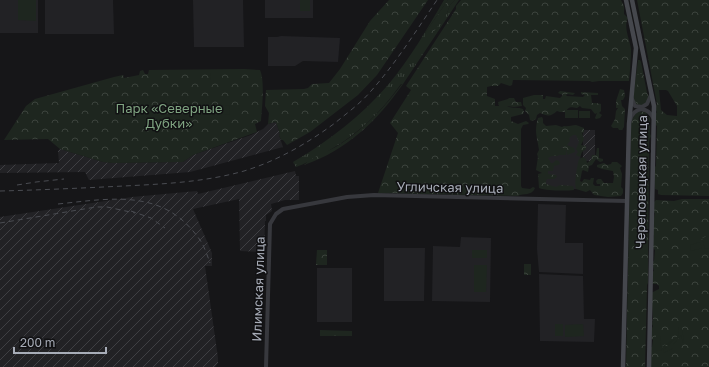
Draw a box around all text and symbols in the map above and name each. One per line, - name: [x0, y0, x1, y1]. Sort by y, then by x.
- park label: Парк «Северные Дубки»: [115, 100, 223, 131]
- street label: Череповецкая улица: [632, 115, 650, 249]
- street label: Угличская улица: [396, 178, 504, 196]
- street label: Илимская улица: [248, 236, 268, 342]
- scale bar: [14, 329, 106, 355]
- text: 200 m: [20, 335, 55, 350]

